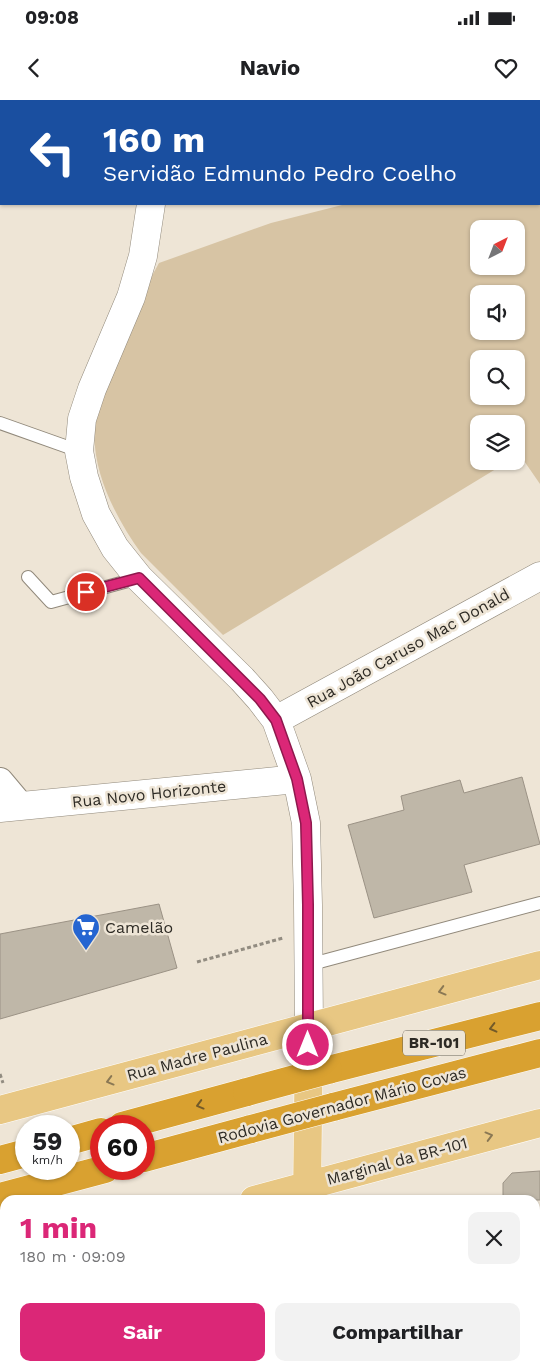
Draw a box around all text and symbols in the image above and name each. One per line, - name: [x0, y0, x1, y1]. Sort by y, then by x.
- text: 09:08: [25, 6, 79, 29]
- icon: back: [20, 54, 48, 82]
- icon: heart: [492, 54, 520, 82]
- text: Navio: [240, 55, 300, 80]
- text: 160 m: [103, 119, 205, 161]
- icon: left: [20, 120, 85, 185]
- text: Servidão Edmundo Pedro Coelho: [103, 161, 457, 186]
- north arrow: [470, 220, 525, 275]
- map controls: [470, 220, 525, 470]
- button: sound: [470, 285, 525, 340]
- button: search: [470, 350, 525, 405]
- button: layers: [470, 415, 525, 470]
- pin: [65, 571, 107, 613]
- icon: arrive: [72, 578, 100, 606]
- street label: Rua João Caruso Mac Donald: [303, 584, 513, 712]
- street label: Rua Novo Horizonte: [71, 776, 227, 812]
- supermarket icon: Camelão: [71, 912, 101, 951]
- place label: Camelão: [105, 918, 173, 937]
- one-way arrow: [438, 985, 447, 996]
- position arrow: [281, 1018, 333, 1070]
- one-way arrow: [488, 1022, 497, 1033]
- street label: Rua Madre Paulina: [125, 1029, 269, 1085]
- road number: BR-101: [403, 1030, 465, 1056]
- street label: Rodovia Governador Mário Covas: [216, 1063, 468, 1147]
- one-way arrow: [105, 1075, 114, 1086]
- one-way arrow: [196, 1099, 205, 1109]
- speed limit sign: 60: [90, 1115, 155, 1180]
- text: 59: [33, 1127, 62, 1156]
- one-way arrow: [485, 1132, 493, 1142]
- street label: Marginal da BR-101: [325, 1133, 469, 1189]
- text: km/h: [32, 1153, 63, 1167]
- text: 1 min: [20, 1210, 97, 1245]
- button: close: [468, 1212, 520, 1264]
- text: 180 m · 09:09: [20, 1247, 126, 1266]
- button: Sair: [20, 1303, 265, 1361]
- button: Compartilhar: [275, 1303, 520, 1361]

